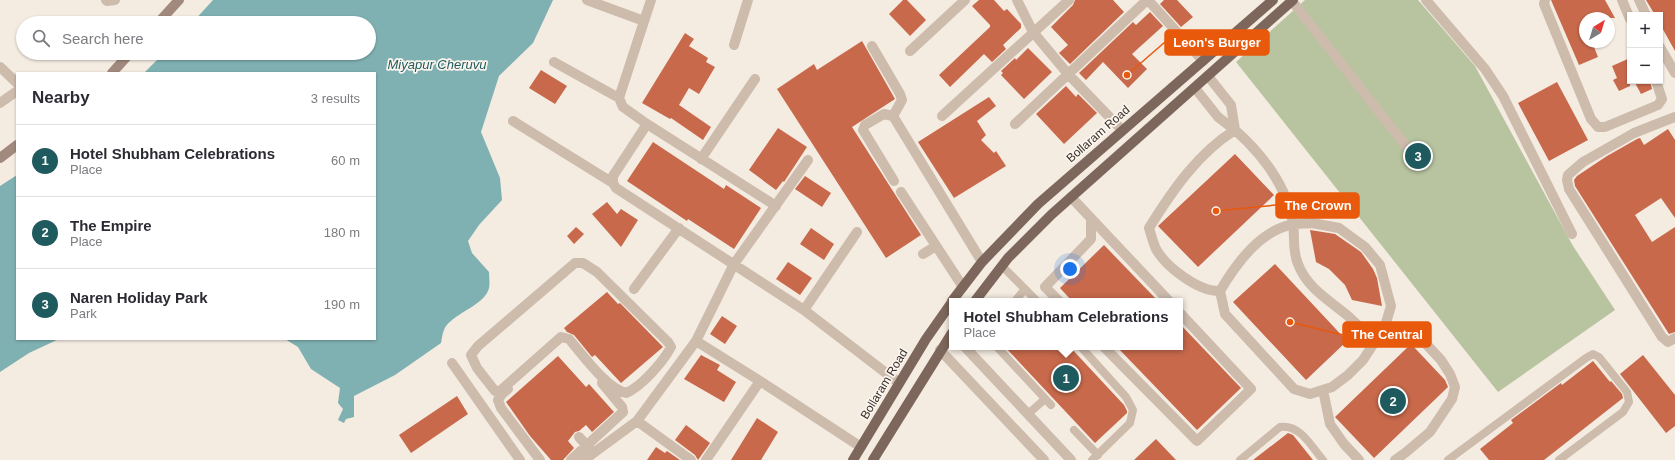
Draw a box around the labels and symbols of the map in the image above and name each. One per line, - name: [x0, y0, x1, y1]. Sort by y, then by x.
- north arrow: [1579, 12, 1615, 48]
- callout: Leon's Burger: [1165, 30, 1269, 55]
- text: Leon's Burger: [1173, 35, 1261, 50]
- water label: Miyapur Cheruvu: [388, 57, 487, 72]
- street label: Bollaram Road: [1063, 103, 1133, 165]
- pin: 3: [1405, 141, 1431, 171]
- callout: The Crown: [1276, 193, 1359, 218]
- text: The Crown: [1284, 198, 1352, 213]
- your location: [1060, 259, 1080, 279]
- callout: The Central: [1343, 322, 1431, 347]
- text: The Central: [1351, 327, 1423, 342]
- street label: Bollaram Road: [858, 346, 910, 422]
- pin: 1: [1053, 363, 1079, 393]
- pin: 2: [1380, 386, 1406, 416]

